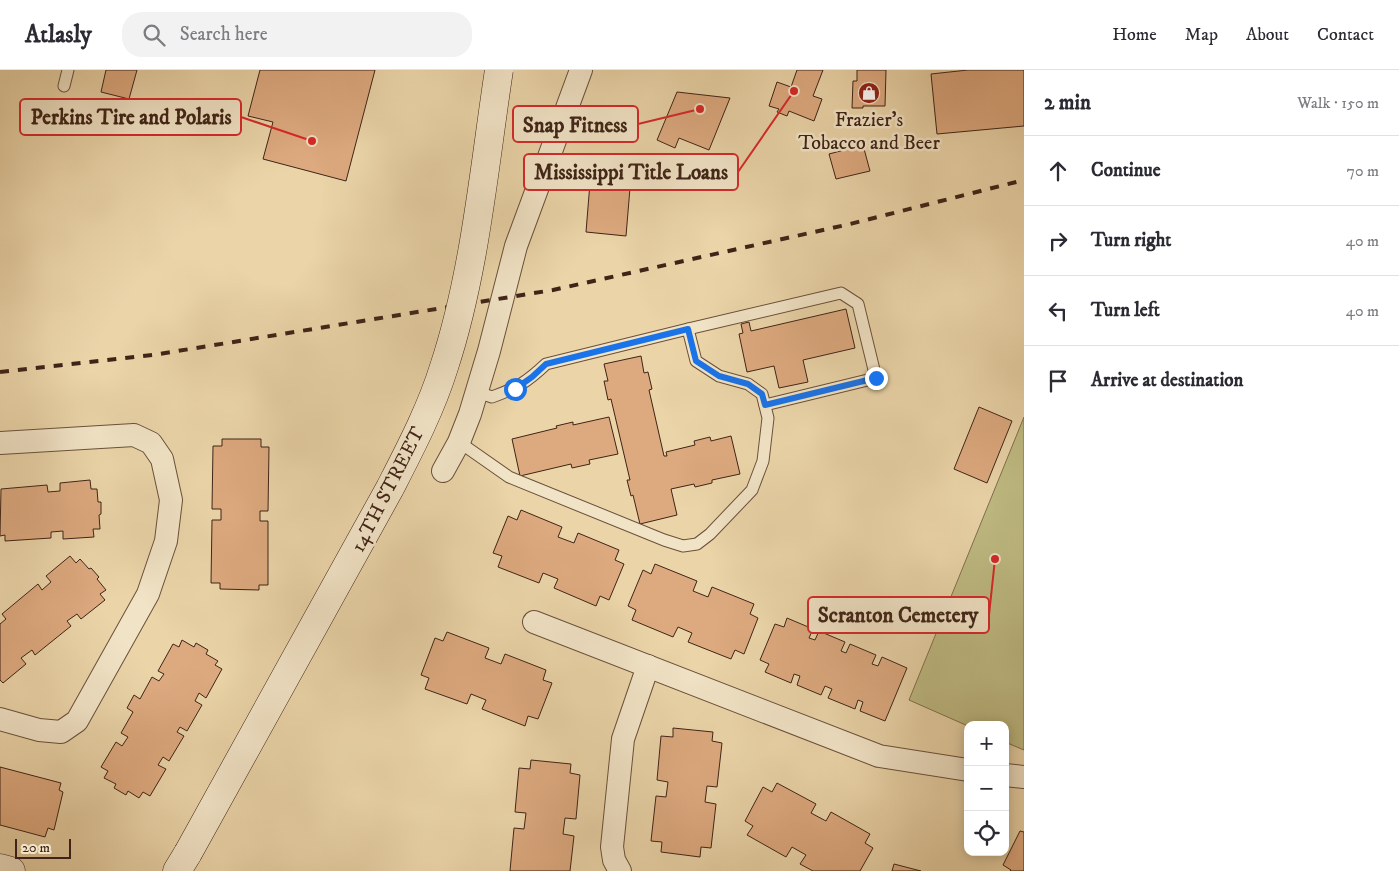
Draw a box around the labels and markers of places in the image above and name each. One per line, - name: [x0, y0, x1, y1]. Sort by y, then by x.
- shop icon: Frazier's Tobacco and Beer: [857, 81, 881, 105]
- callout: Perkins Tire and Polaris: [20, 99, 241, 135]
- callout: Snap Fitness: [513, 106, 638, 142]
- place label: Frazier's Tobacco and Beer: [798, 108, 940, 156]
- callout: Mississippi Title Loans: [524, 154, 738, 190]
- callout: Scranton Cemetery: [808, 597, 989, 633]

